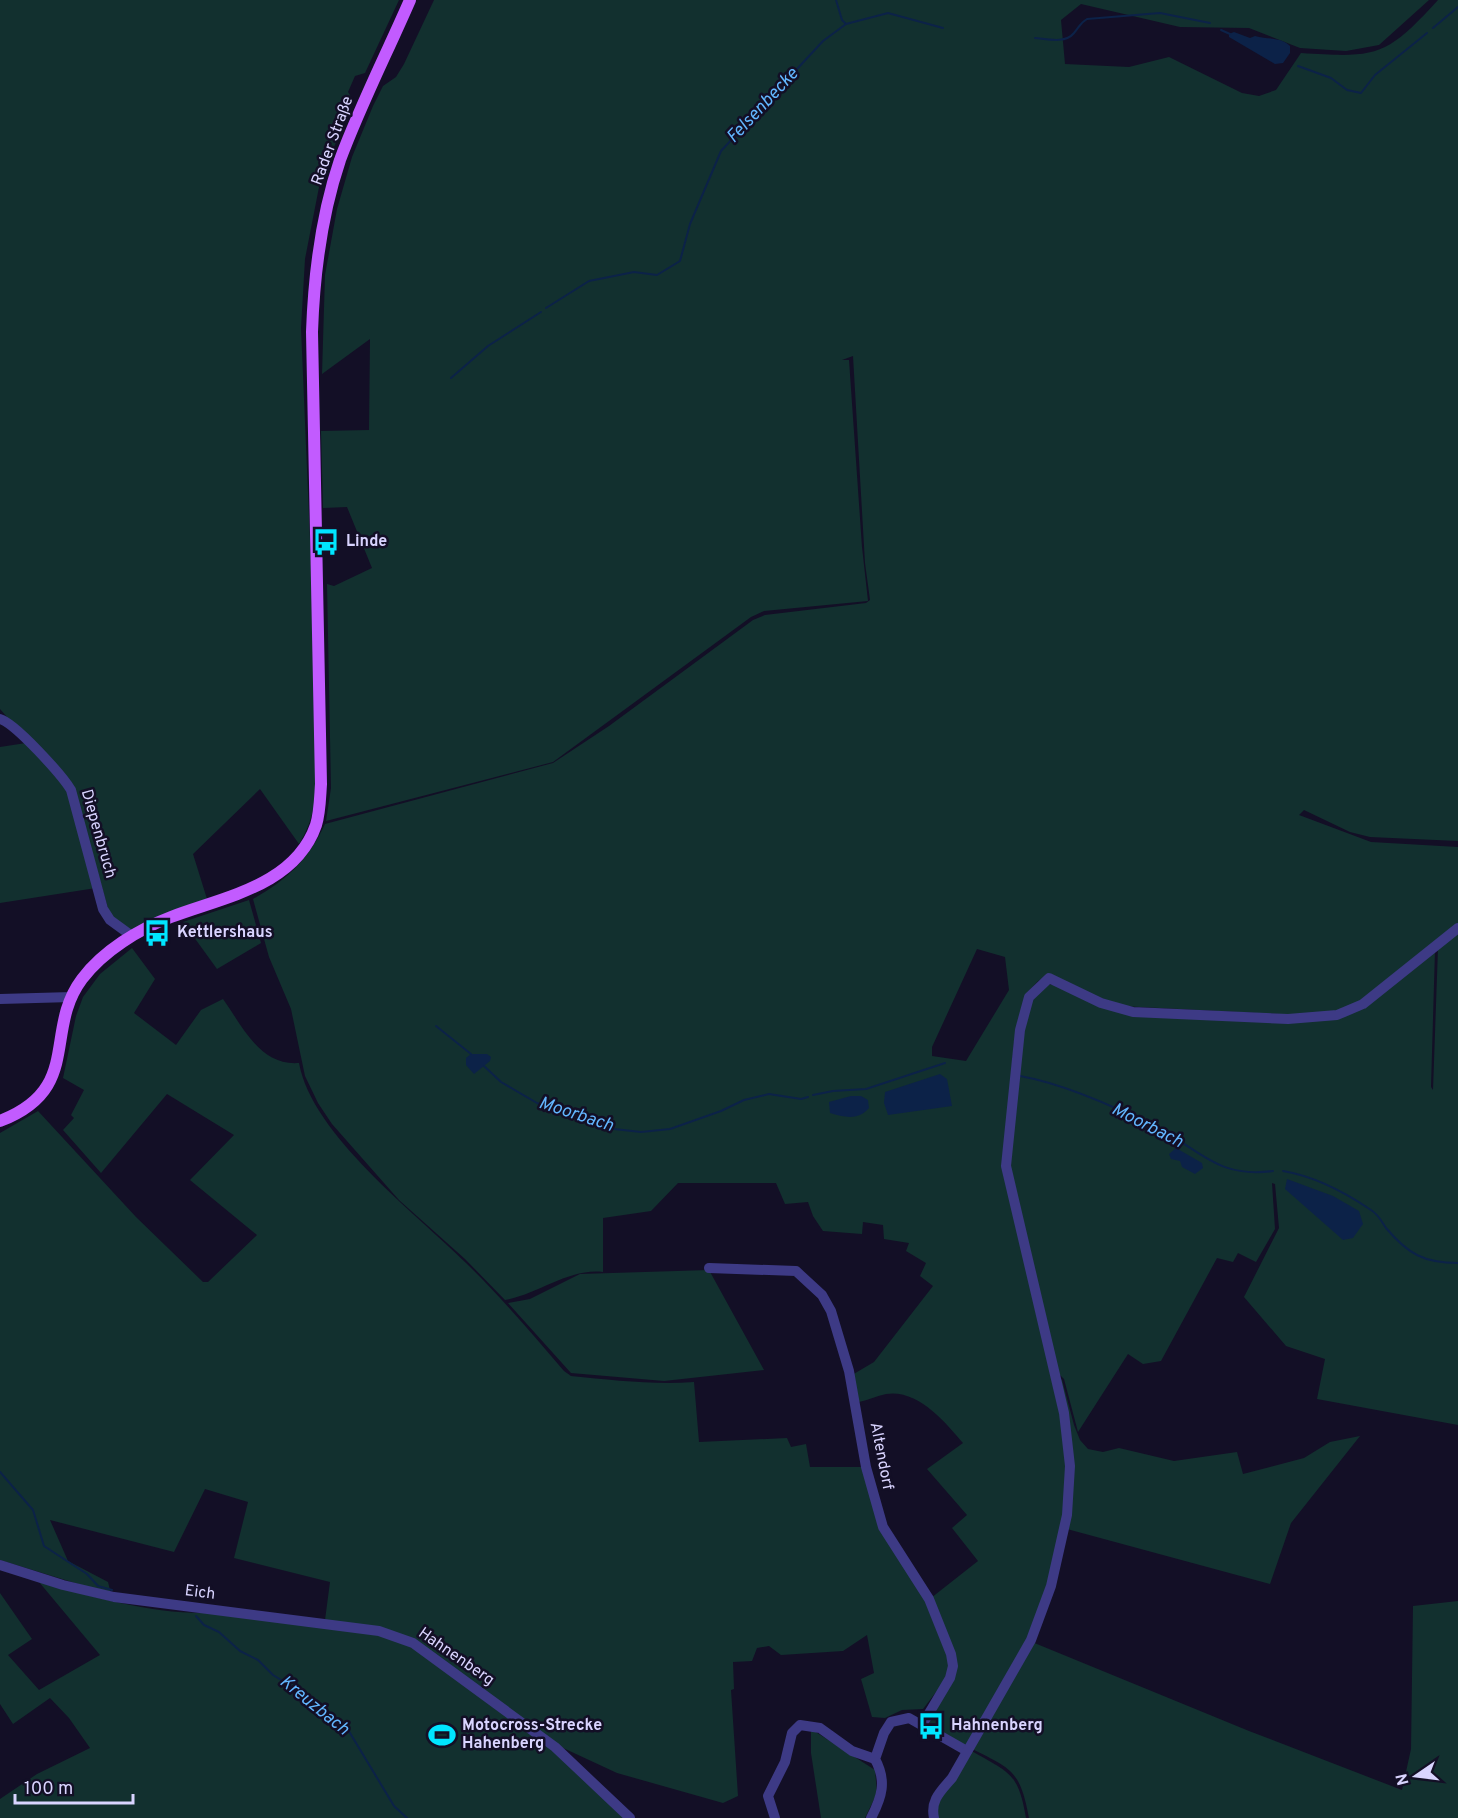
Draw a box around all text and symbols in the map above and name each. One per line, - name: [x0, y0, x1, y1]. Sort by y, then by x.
- water label: Felsenbecke: [722, 63, 804, 149]
- street label: Rader Straße: [308, 94, 358, 188]
- bus stop icon: Linde: [311, 527, 341, 557]
- place label: Linde: [346, 532, 387, 552]
- street label: Diepenbruch: [76, 787, 120, 881]
- bus stop icon: Kettlershaus: [142, 918, 172, 948]
- place label: Kettlershaus: [177, 923, 273, 943]
- water label: Moorbach: [536, 1092, 617, 1138]
- water label: Moorbach: [1107, 1098, 1187, 1154]
- street label: Altendorf: [865, 1420, 897, 1492]
- street label: Eich: [184, 1581, 216, 1605]
- street label: Hahnenberg: [414, 1624, 498, 1690]
- water label: Kreuzbach: [274, 1671, 354, 1741]
- bus stop icon: Hahnenberg: [916, 1711, 946, 1741]
- place label: Motocross-Strecke Hahenberg: [462, 1716, 602, 1754]
- place label: Hahnenberg: [951, 1716, 1043, 1736]
- sports icon: Motocross-Strecke Hahenberg: [427, 1720, 457, 1750]
- north arrow: [1386, 1746, 1446, 1806]
- scale bar: [15, 1767, 134, 1805]
- text: N: [1392, 1771, 1414, 1787]
- text: 100 m: [24, 1778, 73, 1801]

